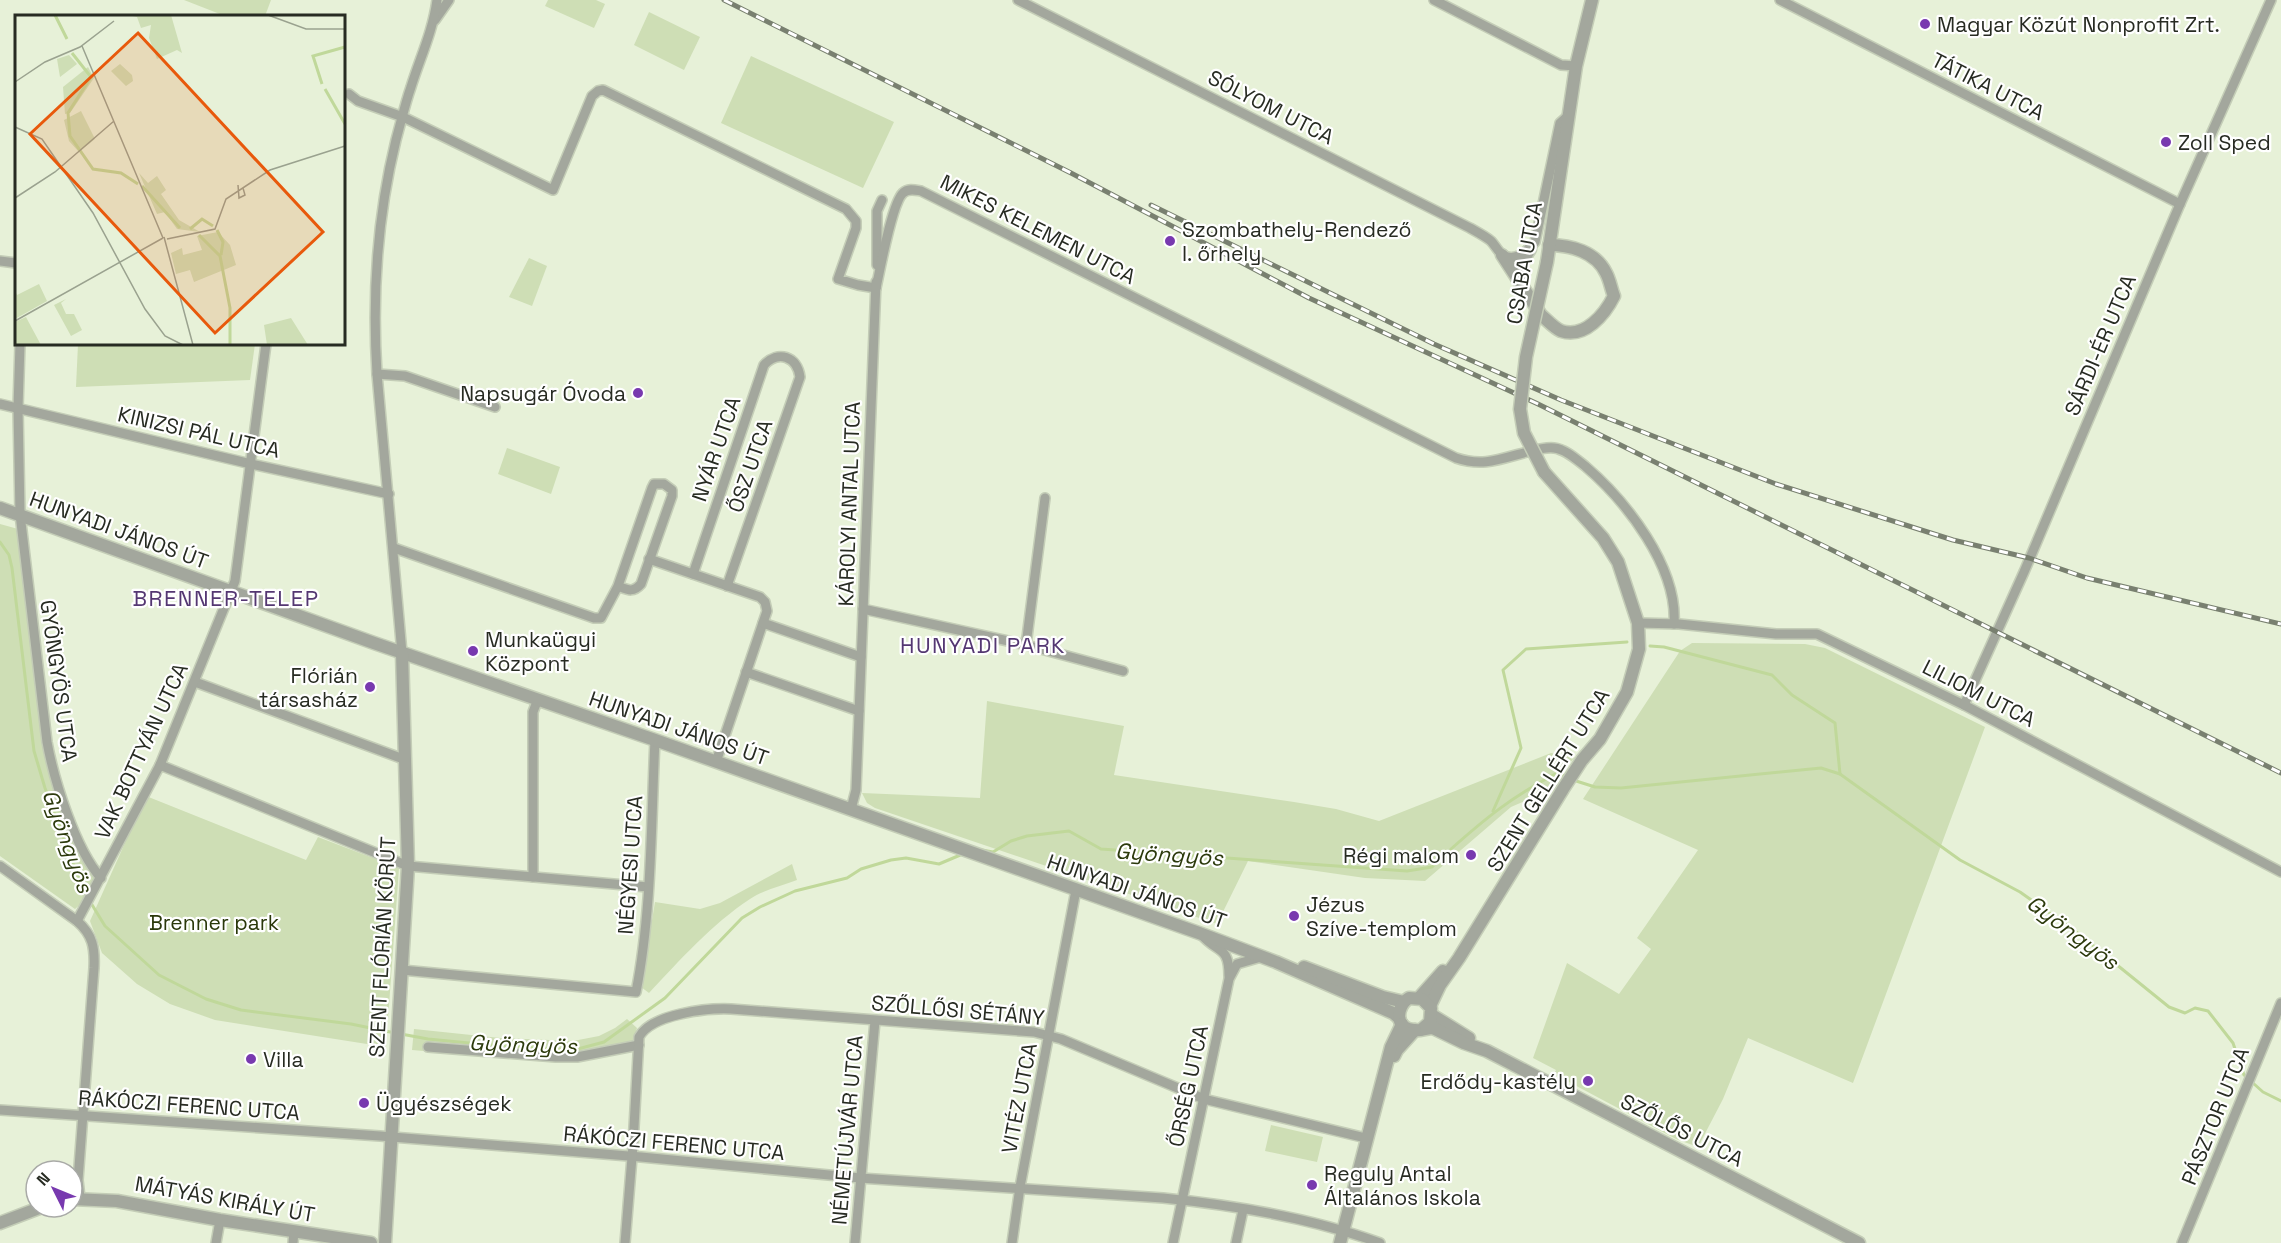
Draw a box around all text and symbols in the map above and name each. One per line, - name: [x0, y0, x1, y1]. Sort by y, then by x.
- place label: Magyar Közút Nonprofit Zrt.: [1937, 11, 2220, 38]
- inset map: [15, 15, 345, 345]
- marker: Magyar Közút Nonprofit Zrt.: [1918, 17, 1932, 31]
- street label: TÁTIKA UTCA: [1927, 46, 2049, 126]
- street label: SÓLYOM UTCA: [1203, 64, 1339, 150]
- place label: Zoll Sped: [2178, 129, 2271, 156]
- marker: Zoll Sped: [2159, 135, 2173, 149]
- street label: MIKES KELEMEN UTCA: [936, 168, 1140, 290]
- street label: CSABA UTCA: [1500, 200, 1548, 326]
- place label: Szombathely-Rendező I. őrhely: [1182, 216, 1412, 267]
- marker: Szombathely-Rendező I. őrhely: [1163, 234, 1177, 248]
- street label: SÁRDI-ÉR UTCA: [2058, 270, 2142, 420]
- place label: Napsugár Óvoda: [460, 380, 626, 407]
- marker: Napsugár Óvoda: [631, 386, 645, 400]
- street label: NYÁR UTCA: [685, 393, 747, 505]
- street label: KINIZSI PÁL UTCA: [115, 400, 283, 464]
- street label: KÁROLYI ANTAL UTCA: [832, 401, 866, 607]
- street label: ŐSZ UTCA: [722, 416, 778, 516]
- street label: HUNYADI JÁNOS ÚT: [26, 485, 212, 575]
- district label: BRENNER-TELEP: [133, 584, 319, 612]
- street label: GYÖNGYÖS UTCA: [34, 598, 84, 764]
- place label: Munkaügyi Központ: [485, 626, 596, 677]
- district label: HUNYADI PARK: [900, 631, 1066, 659]
- marker: Munkaügyi Központ: [466, 644, 480, 658]
- street label: LILIOM UTCA: [1918, 653, 2040, 733]
- street label: VAK BOTTYÁN UTCA: [88, 659, 194, 843]
- place label: Flórián társasház: [259, 662, 358, 713]
- marker: Flórián társasház: [363, 680, 377, 694]
- street label: SZENT GELLÉRT UTCA: [1481, 683, 1615, 877]
- street label: HUNYADI JÁNOS ÚT: [586, 685, 772, 771]
- water label: Gyöngyös: [36, 786, 100, 898]
- street label: NÉGYESI UTCA: [612, 795, 648, 935]
- street label: SZENT FLÓRIÁN KÖRÚT: [363, 836, 401, 1058]
- water label: Gyöngyös: [1114, 836, 1225, 872]
- place label: Régi malom: [1343, 842, 1459, 869]
- street label: HUNYADI JÁNOS ÚT: [1044, 848, 1230, 934]
- marker: Régi malom: [1464, 848, 1478, 862]
- water label: Gyöngyös: [2022, 888, 2126, 976]
- place label: Jézus Szíve-templom: [1306, 891, 1457, 942]
- park label: Brenner park: [149, 909, 279, 936]
- marker: Jézus Szíve-templom: [1287, 909, 1301, 923]
- street label: SZŐLLŐSI SÉTÁNY: [870, 989, 1046, 1031]
- street label: ŐRSÉG UTCA: [1162, 1023, 1214, 1149]
- water label: Gyöngyös: [469, 1028, 579, 1060]
- street label: NÉMETÚJVÁR UTCA: [825, 1034, 869, 1226]
- street label: VITÉZ UTCA: [995, 1040, 1043, 1156]
- street label: PÁSZTOR UTCA: [2175, 1043, 2255, 1189]
- place label: Villa: [263, 1046, 304, 1073]
- marker: Villa: [244, 1052, 258, 1066]
- place label: Erdődy-kastély: [1421, 1068, 1576, 1095]
- marker: Erdődy-kastély: [1581, 1074, 1595, 1088]
- street label: RÁKÓCZI FERENC UTCA: [77, 1084, 301, 1126]
- street label: SZŐLŐS UTCA: [1616, 1087, 1748, 1173]
- place label: Ügyészségek: [376, 1090, 511, 1117]
- marker: Ügyészségek: [357, 1096, 371, 1110]
- street label: RÁKÓCZI FERENC UTCA: [562, 1120, 786, 1166]
- north arrow: [24, 1159, 84, 1219]
- place label: Reguly Antal Általános Iskola: [1324, 1160, 1481, 1211]
- text: N: [32, 1168, 55, 1190]
- street label: MÁTYÁS KIRÁLY ÚT: [133, 1170, 317, 1228]
- marker: Reguly Antal Általános Iskola: [1305, 1178, 1319, 1192]

